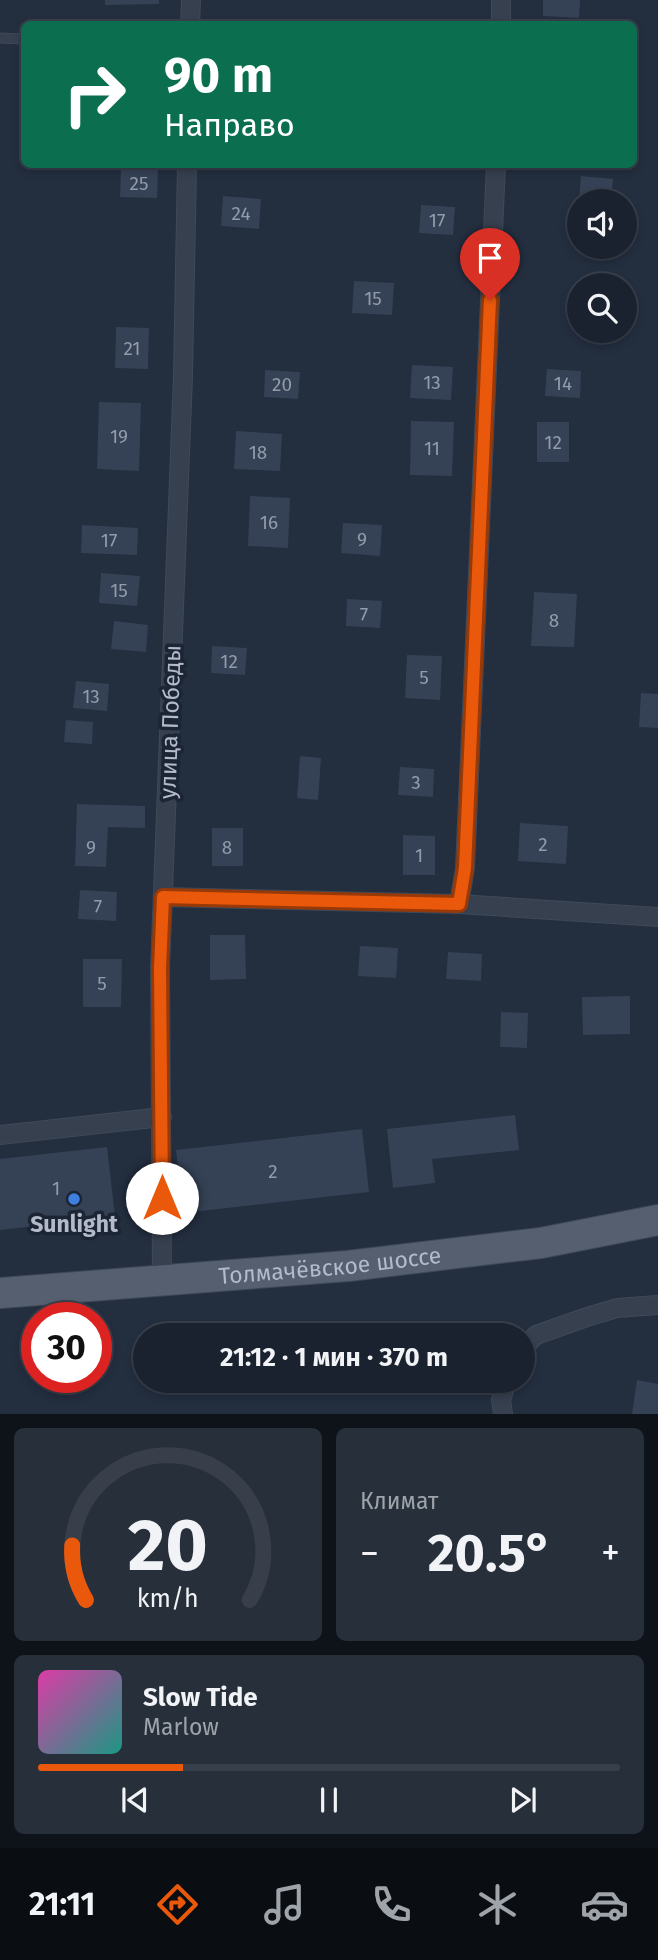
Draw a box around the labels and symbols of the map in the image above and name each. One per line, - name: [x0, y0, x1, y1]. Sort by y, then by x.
- house number: 25: [130, 172, 148, 195]
- house number: 24: [231, 202, 251, 225]
- house number: 17: [429, 209, 445, 232]
- pin: [460, 228, 520, 300]
- house number: 15: [364, 287, 382, 310]
- house number: 21: [123, 337, 141, 360]
- house number: 13: [423, 371, 441, 394]
- house number: 14: [554, 372, 572, 395]
- house number: 20: [272, 373, 292, 396]
- house number: 19: [110, 425, 128, 448]
- house number: 12: [544, 431, 562, 454]
- house number: 11: [424, 437, 440, 460]
- house number: 18: [249, 441, 267, 464]
- house number: 16: [260, 511, 278, 534]
- house number: 9: [357, 528, 367, 551]
- house number: 17: [101, 529, 117, 552]
- house number: 15: [110, 579, 128, 602]
- house number: 7: [360, 603, 368, 626]
- house number: 8: [549, 609, 559, 632]
- street label: улица Победы: [153, 644, 187, 800]
- house number: 12: [220, 650, 238, 673]
- house number: 5: [419, 666, 429, 689]
- house number: 13: [82, 685, 100, 708]
- house number: 3: [411, 771, 421, 794]
- house number: 2: [538, 833, 548, 856]
- house number: 9: [86, 836, 96, 859]
- house number: 8: [222, 836, 232, 859]
- house number: 1: [415, 844, 423, 867]
- house number: 7: [94, 895, 102, 918]
- house number: 5: [97, 972, 107, 995]
- house number: 2: [268, 1160, 278, 1183]
- position arrow: [125, 1161, 199, 1235]
- house number: 1: [52, 1177, 60, 1200]
- marker: Sunlight: [66, 1191, 82, 1207]
- place label: Sunlight: [30, 1210, 119, 1238]
- street label: Толмачёвское шоссе: [218, 1241, 443, 1290]
- speed limit sign: 30: [21, 1302, 112, 1393]

